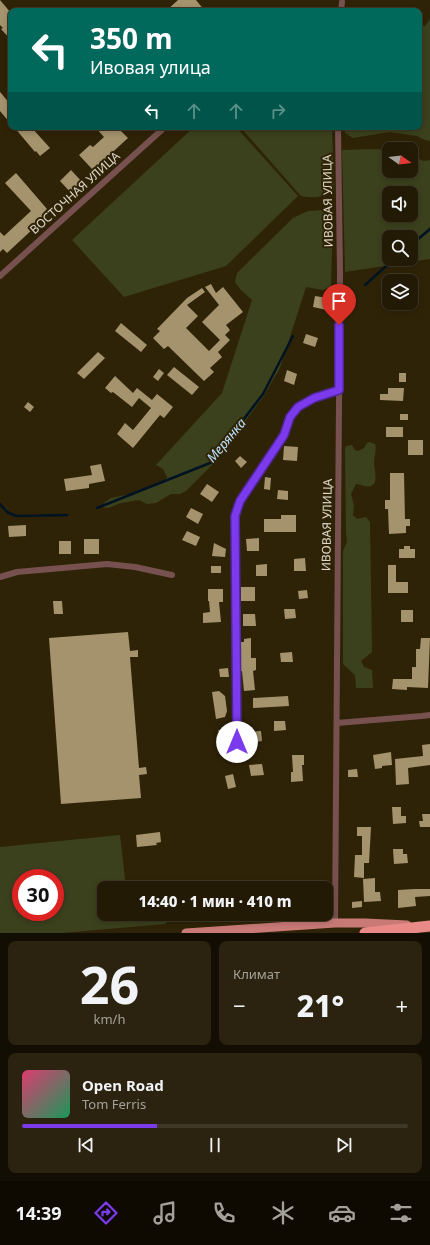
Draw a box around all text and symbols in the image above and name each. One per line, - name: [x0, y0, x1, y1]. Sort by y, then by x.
- text: 350 m: [90, 19, 173, 57]
- icon: left: [24, 24, 76, 76]
- text: Ивовая улица: [90, 55, 211, 79]
- icon: left: [141, 100, 163, 122]
- icon: ahead: [183, 100, 205, 122]
- icon: ahead: [225, 100, 247, 122]
- icon: right: [267, 100, 289, 122]
- north arrow: [382, 142, 418, 178]
- map controls: [382, 142, 418, 310]
- street label: ВОСТОЧНАЯ УЛИЦА: [26, 147, 124, 238]
- street label: ИВОВАЯ УЛИЦА: [318, 154, 337, 247]
- button: sound: [382, 186, 418, 222]
- button: search: [382, 230, 418, 266]
- button: layers: [382, 274, 418, 310]
- pin: [322, 284, 356, 325]
- icon: arrive: [328, 290, 350, 312]
- water label: Мерянка: [202, 414, 250, 466]
- street label: ИВОВАЯ УЛИЦА: [317, 478, 336, 571]
- position arrow: [216, 721, 258, 763]
- speed limit sign: 30: [12, 869, 64, 921]
- text: 14:40 · 1 мин · 410 m: [138, 891, 292, 911]
- text: 26: [80, 948, 139, 1019]
- text: Климат: [233, 965, 280, 983]
- text: 21°: [297, 985, 344, 1026]
- text: −: [233, 990, 246, 1020]
- text: +: [395, 990, 408, 1020]
- text: km/h: [94, 1010, 125, 1028]
- text: Open Road: [82, 1075, 164, 1095]
- text: Tom Ferris: [82, 1095, 146, 1113]
- icon: previous: [75, 1134, 97, 1156]
- icon: pause: [204, 1134, 226, 1156]
- icon: next: [333, 1134, 355, 1156]
- icon: directions: [92, 1199, 120, 1227]
- icon: music: [151, 1199, 179, 1227]
- icon: phone: [210, 1199, 238, 1227]
- icon: climate: [269, 1199, 297, 1227]
- icon: car: [328, 1199, 356, 1227]
- icon: filters: [387, 1199, 415, 1227]
- text: 14:39: [15, 1201, 62, 1225]

